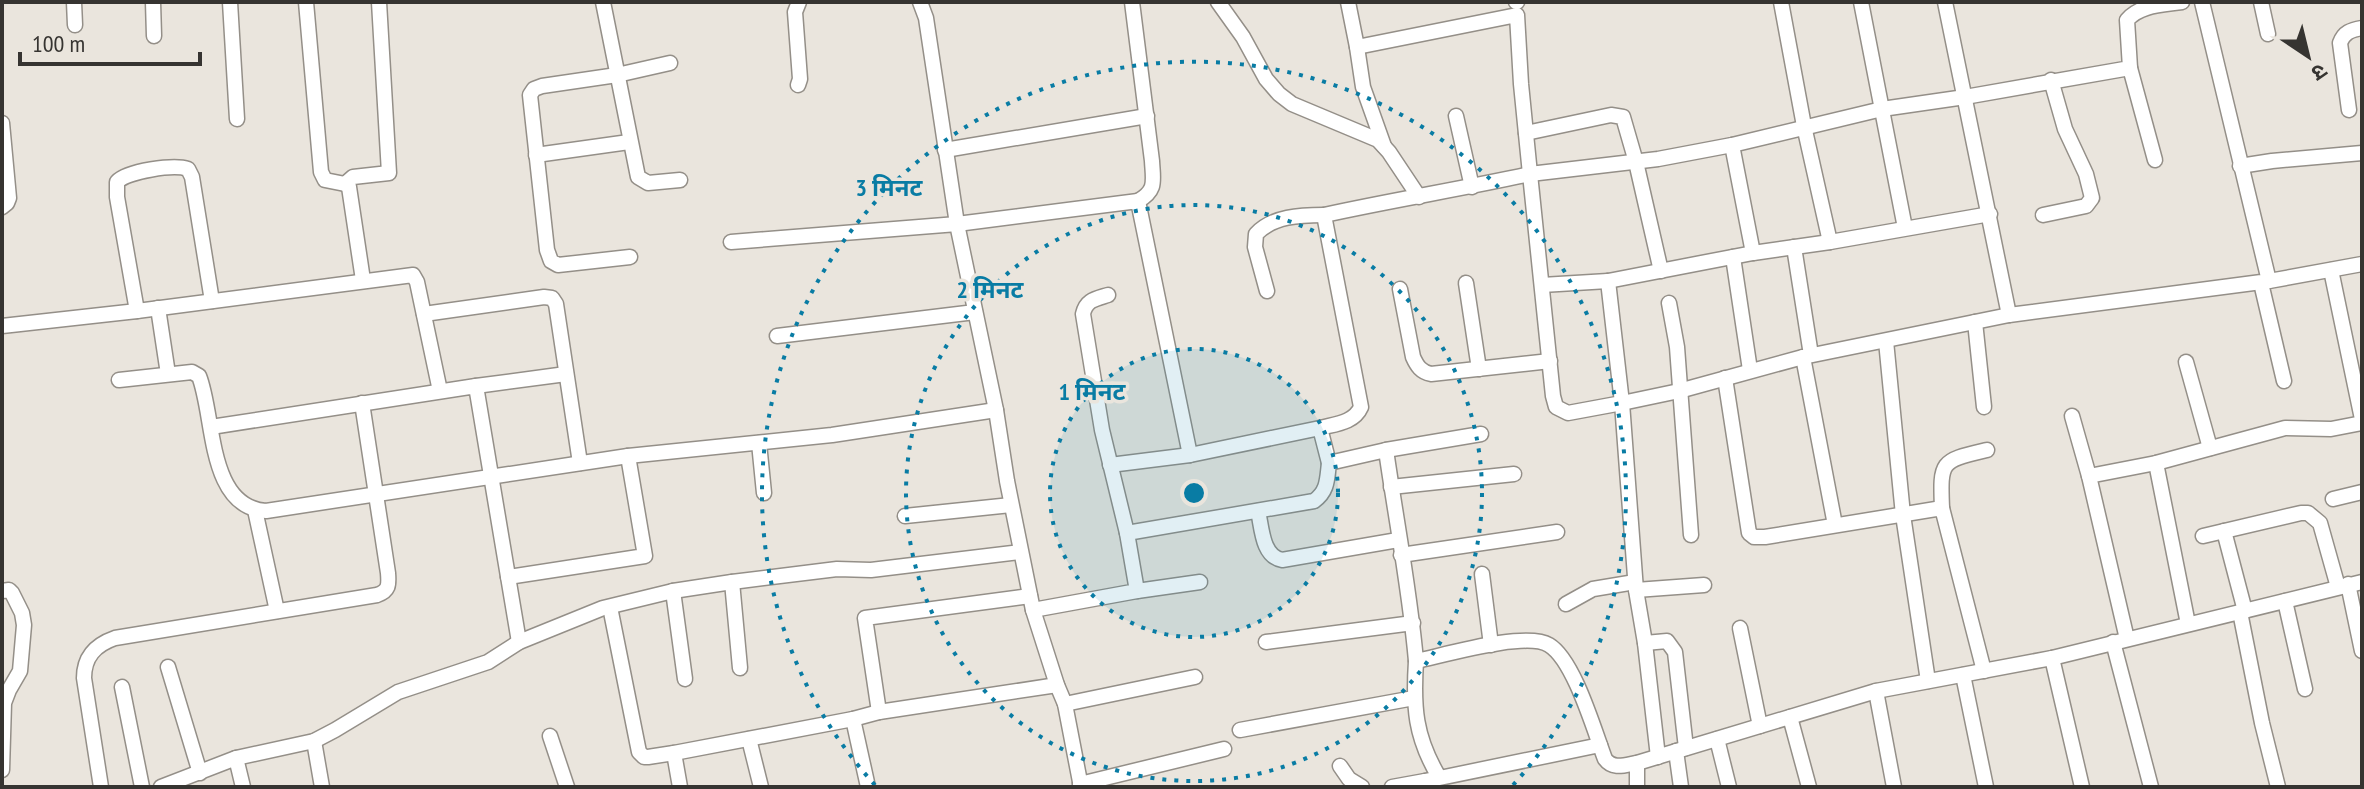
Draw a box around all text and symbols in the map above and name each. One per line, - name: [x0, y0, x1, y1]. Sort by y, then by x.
- scale bar: [20, 16, 200, 66]
- north arrow: [2268, 16, 2348, 96]
- text: 100 m: [32, 28, 85, 59]
- text: उ: [2305, 57, 2333, 88]
- text: 3 मिनट: [856, 172, 923, 203]
- text: 2 मिनट: [957, 274, 1024, 305]
- text: 1 मिनट: [1059, 376, 1126, 407]
- centre of rings: [1180, 479, 1208, 507]

